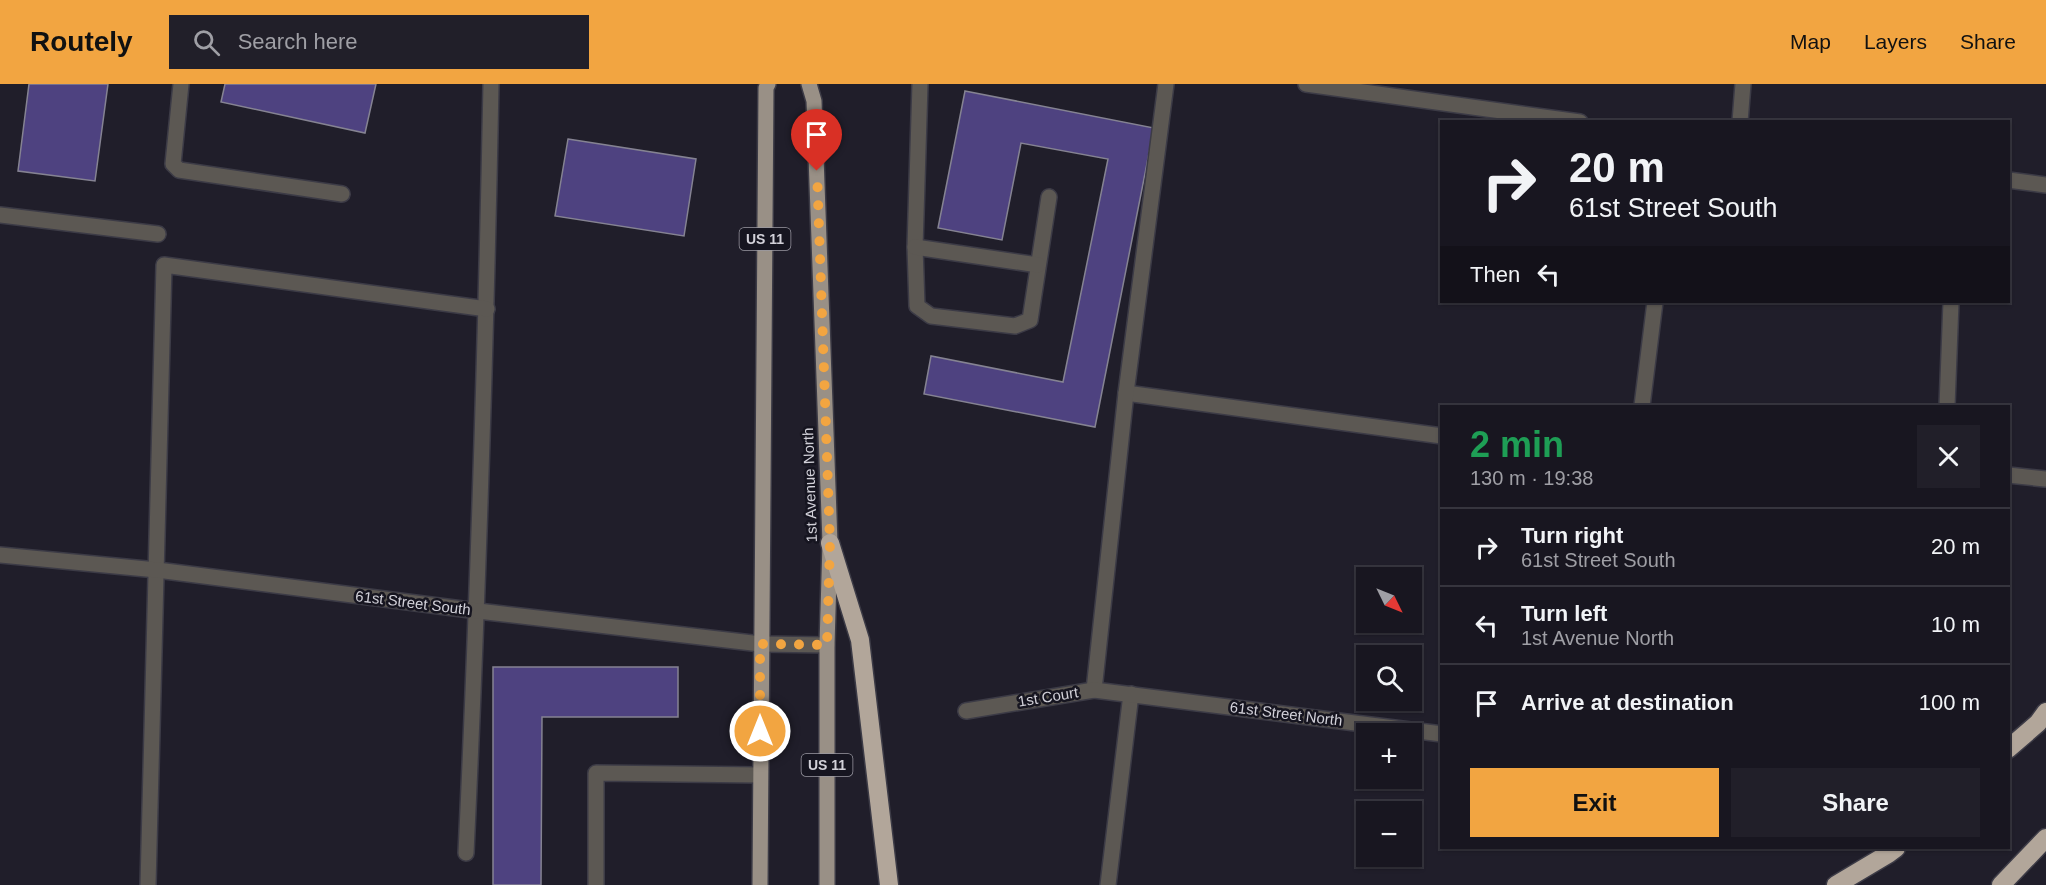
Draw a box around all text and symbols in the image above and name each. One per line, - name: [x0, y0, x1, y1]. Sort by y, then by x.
- search box: [169, 15, 589, 69]
- text: Routely: [30, 26, 133, 57]
- icon: search: [190, 26, 223, 59]
- text: Search here: [238, 29, 358, 54]
- text: Map: [1790, 30, 1831, 53]
- text: Layers: [1864, 30, 1927, 53]
- text: Share: [1960, 30, 2016, 53]
- pin: [791, 109, 842, 171]
- icon: arrive: [800, 118, 833, 151]
- icon: right: [1470, 144, 1548, 222]
- text: 20 m: [1569, 144, 1665, 191]
- text: 61st Street South: [1569, 193, 1778, 223]
- road number: US 11: [740, 228, 790, 250]
- icon: left: [1532, 258, 1565, 291]
- text: Then: [1470, 262, 1520, 287]
- text: 2 min: [1470, 424, 1564, 465]
- button: close: [1917, 425, 1980, 488]
- street label: 1st Avenue North: [799, 427, 820, 543]
- text: 130 m · 19:38: [1470, 467, 1593, 489]
- text: Turn right: [1521, 523, 1623, 548]
- icon: right: [1470, 531, 1503, 564]
- text: 20 m: [1931, 534, 1980, 559]
- text: 61st Street South: [1521, 549, 1676, 571]
- north arrow: [1356, 567, 1422, 633]
- map controls: [1356, 567, 1422, 867]
- street label: 61st Street South: [355, 587, 472, 618]
- text: Turn left: [1521, 601, 1607, 626]
- icon: left: [1470, 609, 1503, 642]
- text: 10 m: [1931, 612, 1980, 637]
- text: 1st Avenue North: [1521, 627, 1674, 649]
- button: search: [1356, 645, 1422, 711]
- street label: 1st Court: [1017, 683, 1080, 710]
- icon: arrive: [1470, 687, 1503, 720]
- text: Arrive at destination: [1521, 690, 1734, 715]
- text: 100 m: [1919, 690, 1980, 715]
- street label: 61st Street North: [1229, 698, 1343, 729]
- position arrow: [728, 699, 792, 763]
- button: +: [1356, 723, 1422, 789]
- road number: US 11: [802, 754, 852, 776]
- button: Exit: [1470, 768, 1719, 837]
- button: Share: [1731, 768, 1980, 837]
- button: −: [1356, 801, 1422, 867]

